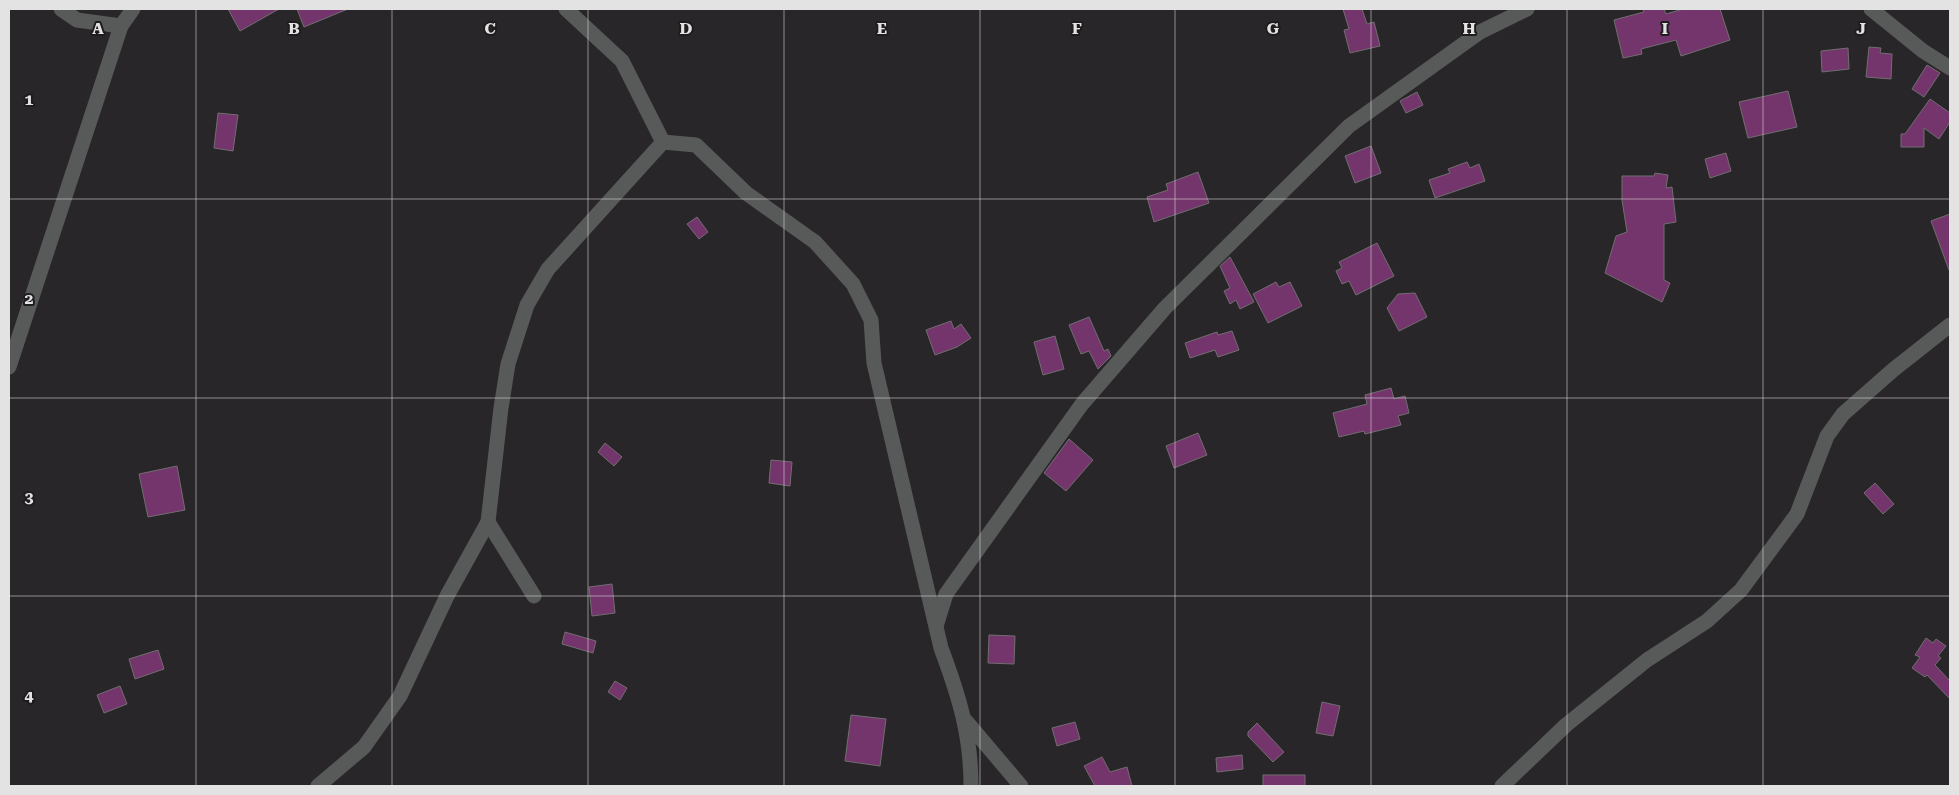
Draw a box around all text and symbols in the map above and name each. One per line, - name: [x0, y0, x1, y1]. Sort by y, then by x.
- text: A: [92, 19, 104, 38]
- text: B: [288, 19, 300, 38]
- text: C: [484, 19, 496, 38]
- text: D: [680, 19, 693, 38]
- text: E: [877, 19, 887, 38]
- text: F: [1072, 19, 1082, 38]
- text: G: [1267, 19, 1280, 38]
- text: H: [1462, 19, 1476, 38]
- text: I: [1662, 19, 1668, 38]
- text: J: [1856, 19, 1866, 38]
- text: 1: [25, 90, 34, 109]
- text: 2: [25, 289, 34, 308]
- text: 3: [25, 488, 34, 507]
- text: 4: [25, 686, 34, 705]

